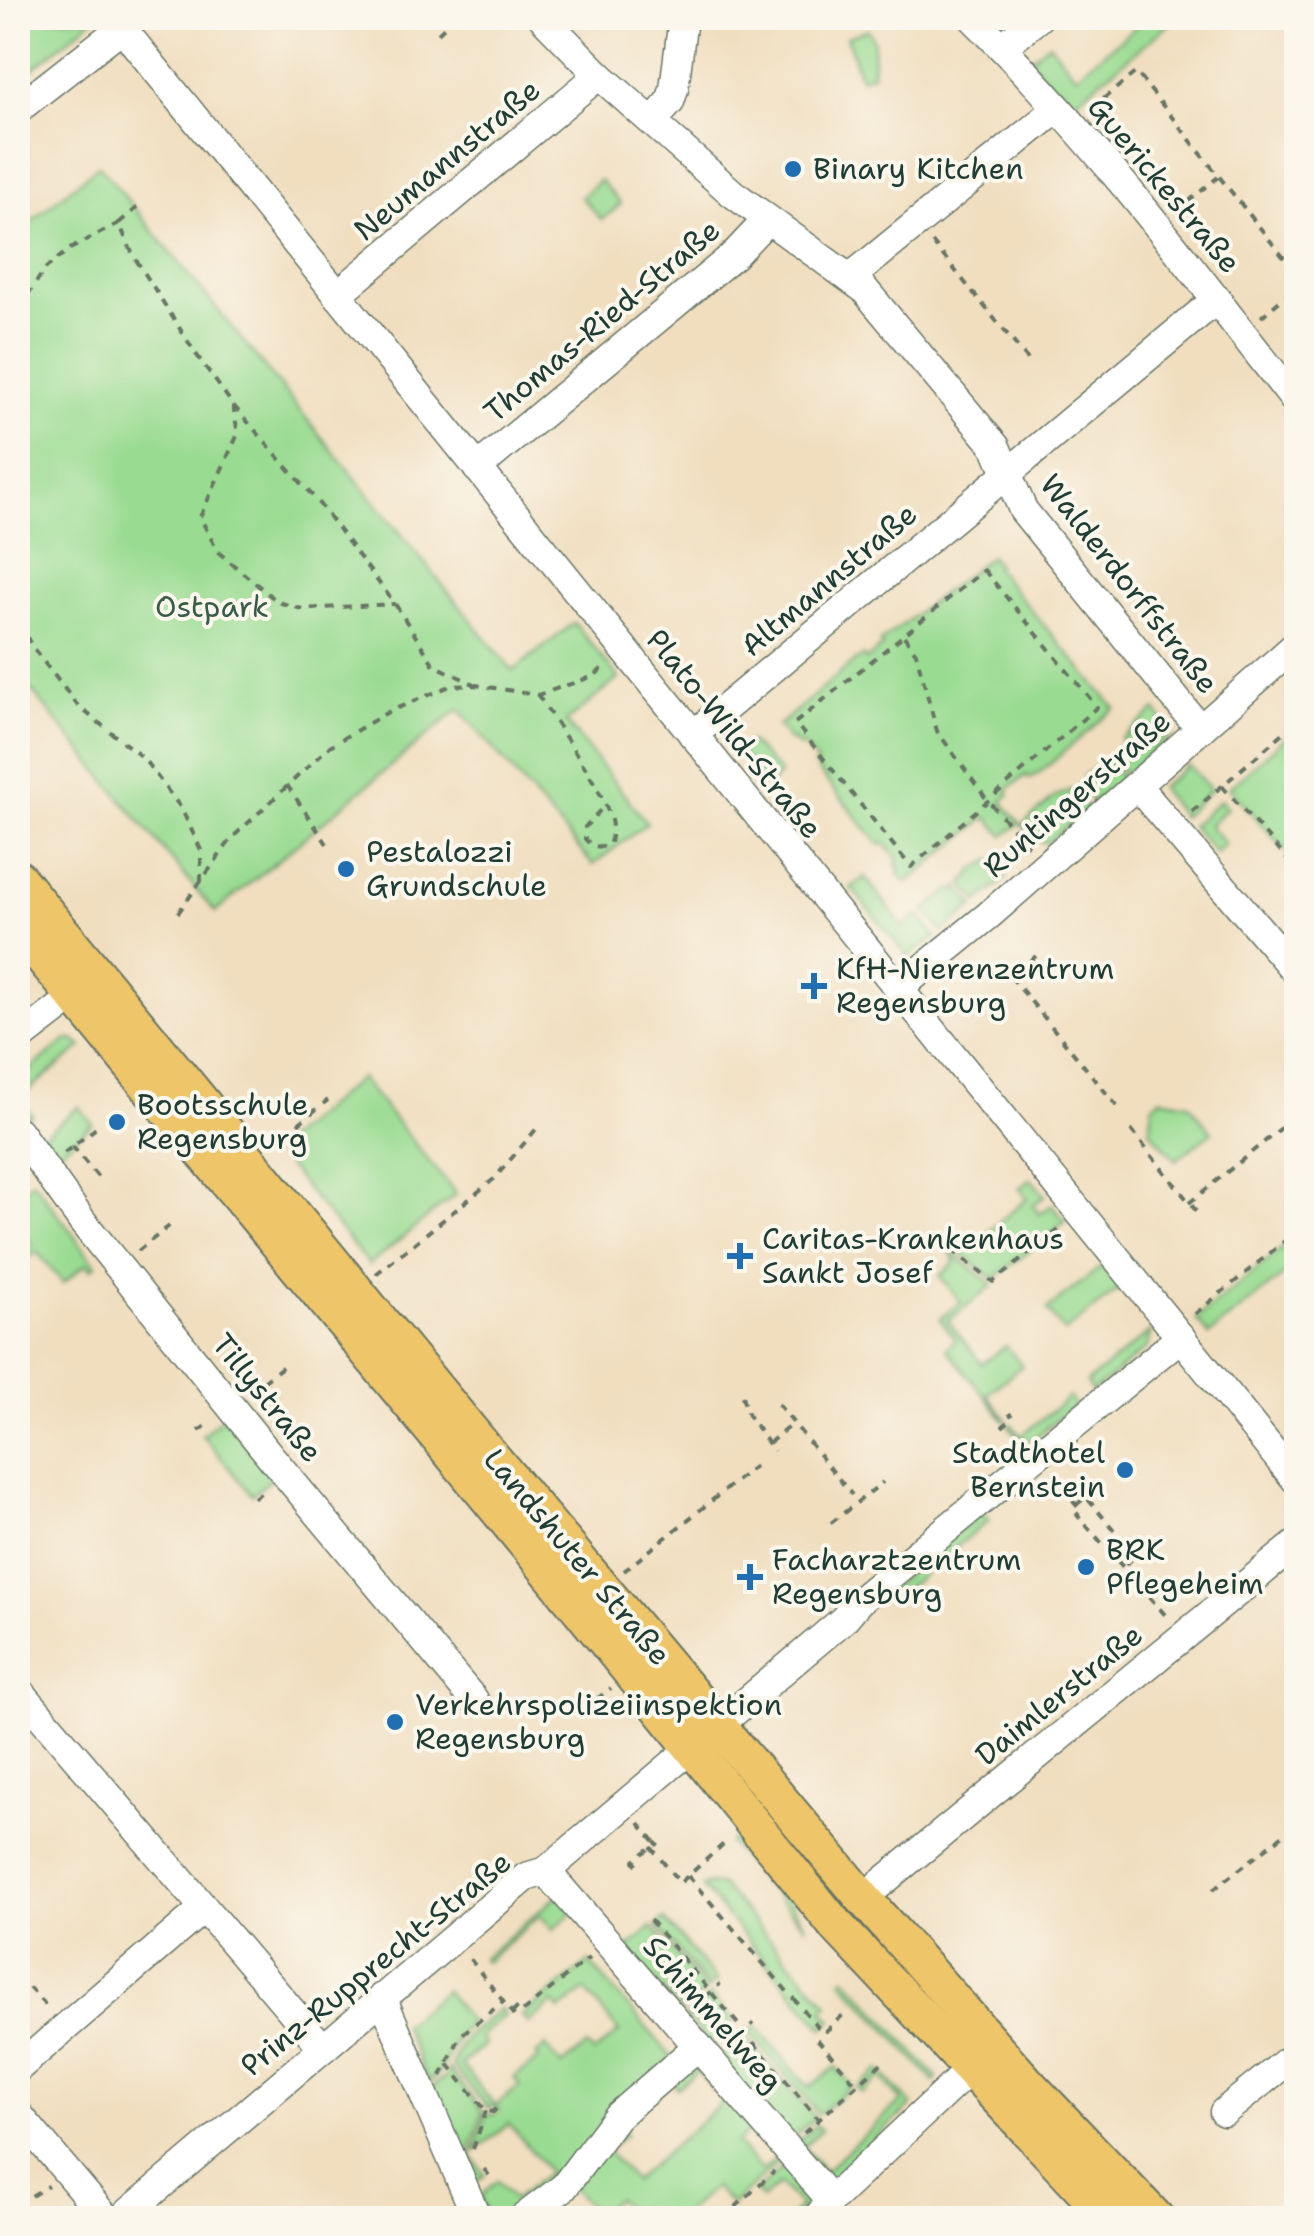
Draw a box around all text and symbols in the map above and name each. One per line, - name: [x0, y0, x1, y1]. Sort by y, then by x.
- street label: Neumannstraße: [345, 69, 549, 250]
- street label: Guerickestraße: [1078, 88, 1251, 282]
- place label: Binary Kitchen: [813, 148, 1024, 189]
- marker: Binary Kitchen: [782, 158, 804, 180]
- street label: Thomas-Ried-Straße: [475, 210, 728, 432]
- street label: Walderdorffstraße: [1031, 465, 1228, 702]
- street label: Altmannstraße: [732, 494, 926, 666]
- park label: Ostpark: [155, 586, 269, 627]
- street label: Plato-Wild-Straße: [637, 620, 832, 847]
- street label: Runtingerstraße: [974, 701, 1179, 887]
- place label: Pestalozzi Grundschule: [366, 831, 547, 906]
- marker: Pestalozzi Grundschule: [335, 858, 357, 880]
- place label: KfH-Nierenzentrum Regensburg: [836, 948, 1114, 1023]
- marker: KfH-Nierenzentrum Regensburg: [801, 973, 827, 999]
- place label: Bootsschule Regensburg: [137, 1084, 308, 1159]
- marker: Bootsschule Regensburg: [106, 1111, 128, 1133]
- place label: Caritas-Krankenhaus Sankt Josef: [762, 1218, 1064, 1293]
- marker: Caritas-Krankenhaus Sankt Josef: [727, 1243, 753, 1269]
- street label: Tillystraße: [203, 1325, 332, 1471]
- place label: Stadthotel Bernstein: [952, 1432, 1105, 1507]
- street label: Landshuter Straße: [474, 1440, 680, 1674]
- marker: Stadthotel Bernstein: [1114, 1459, 1136, 1481]
- place label: BRK Pflegeheim: [1106, 1529, 1264, 1604]
- place label: Facharztzentrum Regensburg: [772, 1539, 1021, 1614]
- marker: BRK Pflegeheim: [1075, 1556, 1097, 1578]
- marker: Facharztzentrum Regensburg: [737, 1564, 763, 1590]
- street label: Daimlerstraße: [966, 1614, 1151, 1775]
- place label: Verkehrspolizeiinspektion Regensburg: [415, 1684, 782, 1759]
- marker: Verkehrspolizeiinspektion Regensburg: [384, 1711, 406, 1733]
- street label: Prinz-Rupprecht-Straße: [232, 1842, 520, 2086]
- street label: Schimmelweg: [634, 1927, 793, 2101]

